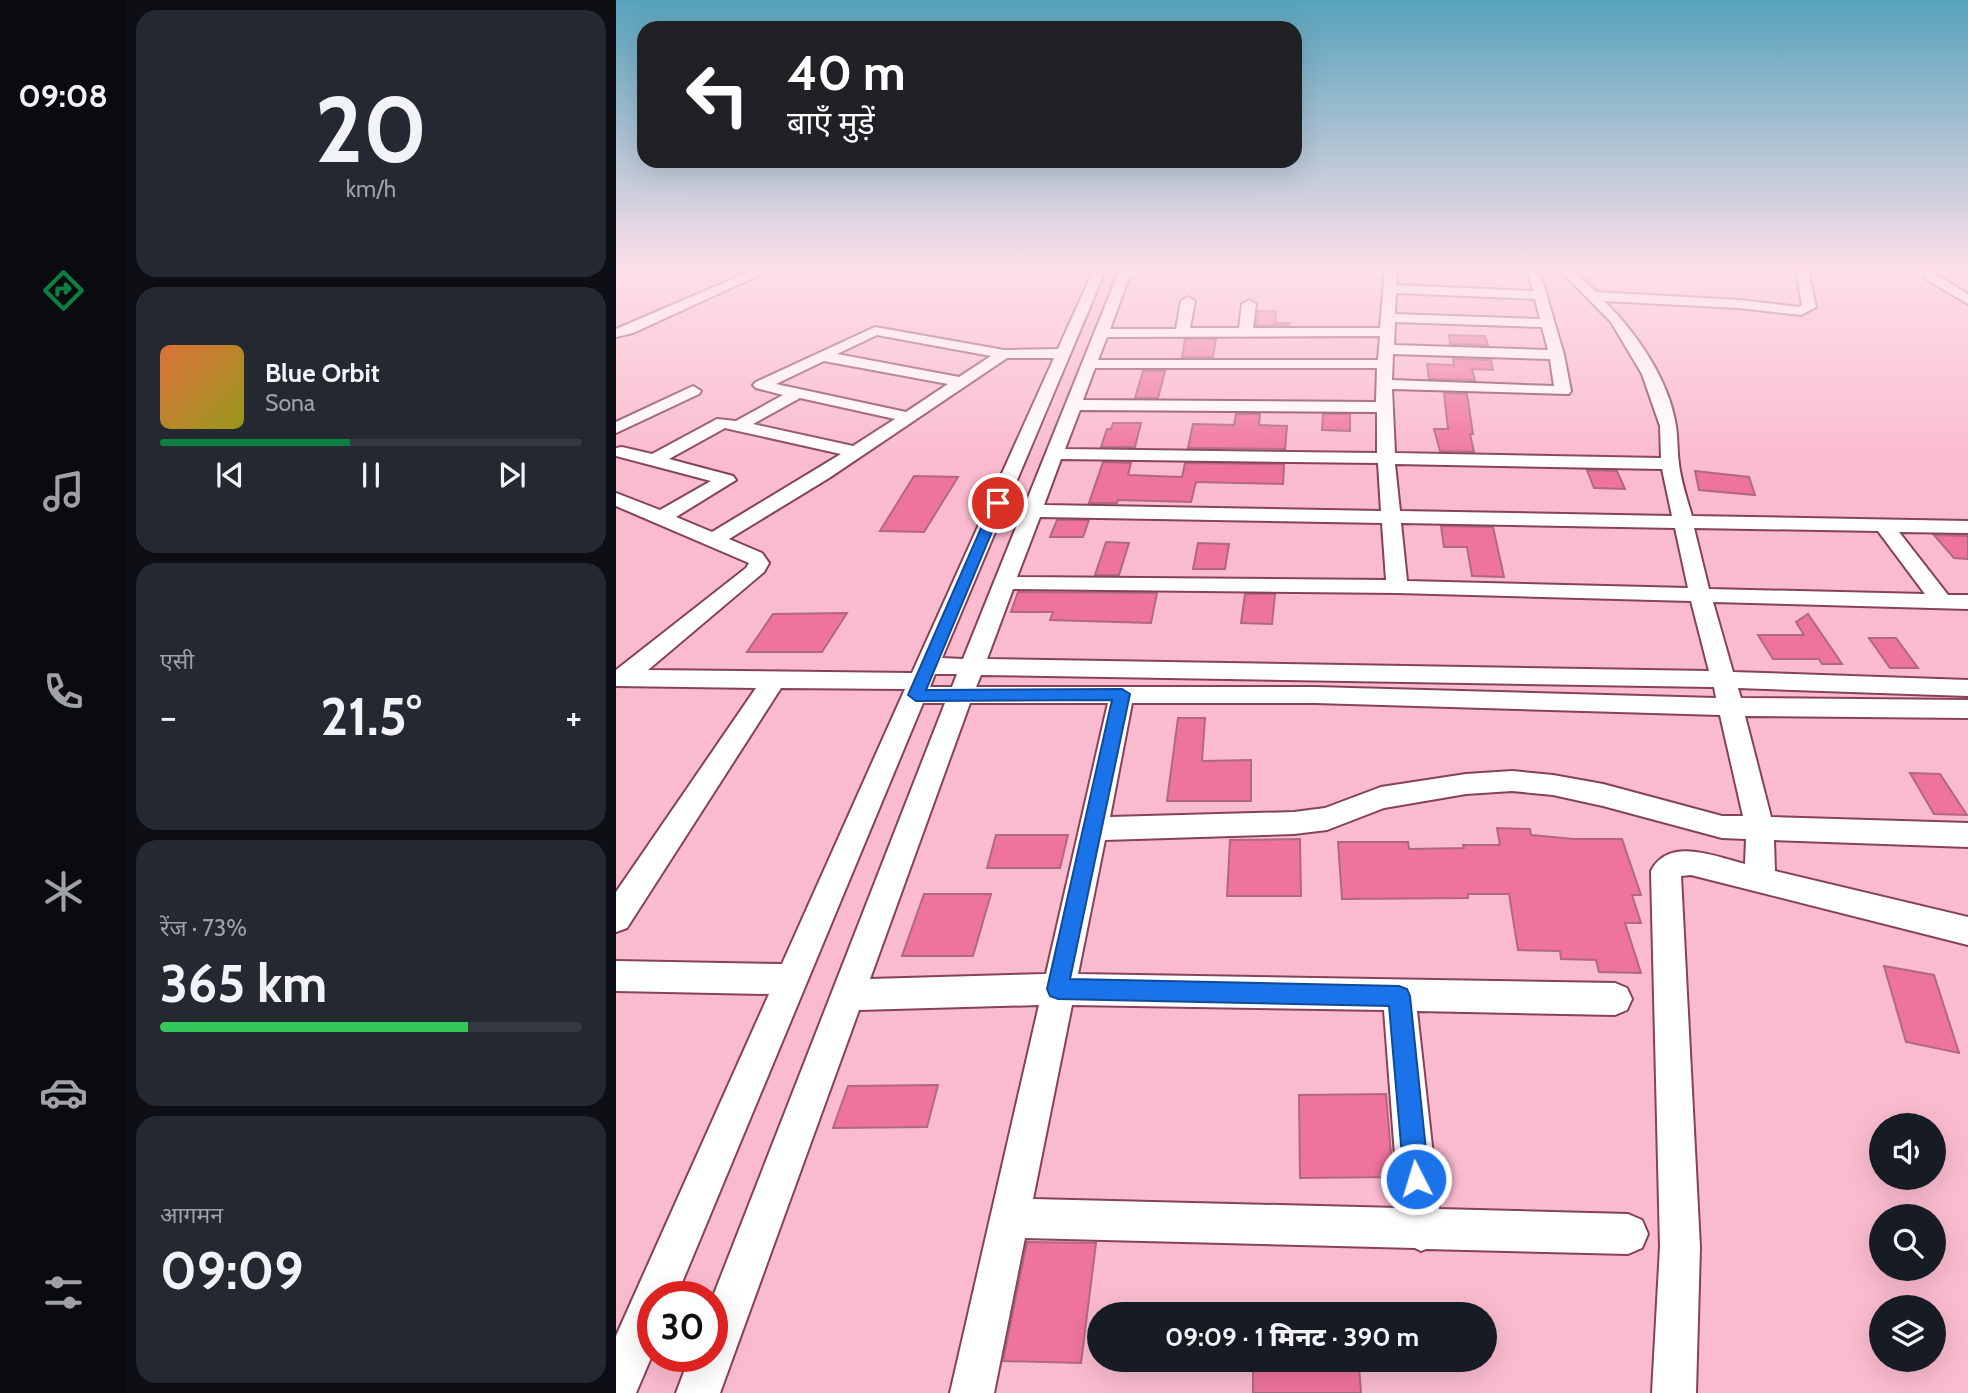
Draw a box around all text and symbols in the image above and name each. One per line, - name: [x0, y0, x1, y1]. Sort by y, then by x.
- text: 40 m: [787, 43, 906, 102]
- icon: left: [672, 49, 763, 140]
- text: 20: [315, 74, 427, 185]
- text: 09:08: [18, 76, 108, 115]
- text: बाएँ मुड़ें: [787, 103, 875, 142]
- text: km/h: [346, 175, 396, 203]
- icon: directions: [39, 266, 88, 315]
- text: Blue Orbit: [265, 357, 380, 389]
- text: Sona: [265, 389, 315, 417]
- icon: previous: [211, 456, 249, 494]
- icon: pause: [352, 456, 390, 494]
- icon: next: [493, 456, 531, 494]
- icon: music: [39, 467, 88, 516]
- pin: [968, 473, 1028, 533]
- icon: arrive: [979, 484, 1017, 522]
- text: एसी: [160, 647, 194, 675]
- icon: phone: [39, 667, 88, 716]
- text: 21.5°: [320, 685, 422, 748]
- text: −: [160, 693, 177, 740]
- text: +: [565, 693, 582, 740]
- icon: climate: [39, 867, 88, 916]
- text: रेंज · 73%: [160, 914, 247, 942]
- text: 365 km: [160, 952, 327, 1015]
- icon: car: [39, 1068, 88, 1117]
- map controls: [1869, 1113, 1946, 1372]
- button: sound: [1869, 1113, 1946, 1190]
- position arrow: [1379, 1142, 1453, 1216]
- text: आगमन: [160, 1201, 223, 1229]
- button: search: [1869, 1204, 1946, 1281]
- text: 09:09: [160, 1239, 303, 1302]
- icon: filters: [39, 1268, 88, 1317]
- speed limit sign: 30: [637, 1281, 728, 1372]
- button: layers: [1869, 1295, 1946, 1372]
- text: 09:09 · 1 मिनट · 390 m: [1165, 1321, 1419, 1353]

